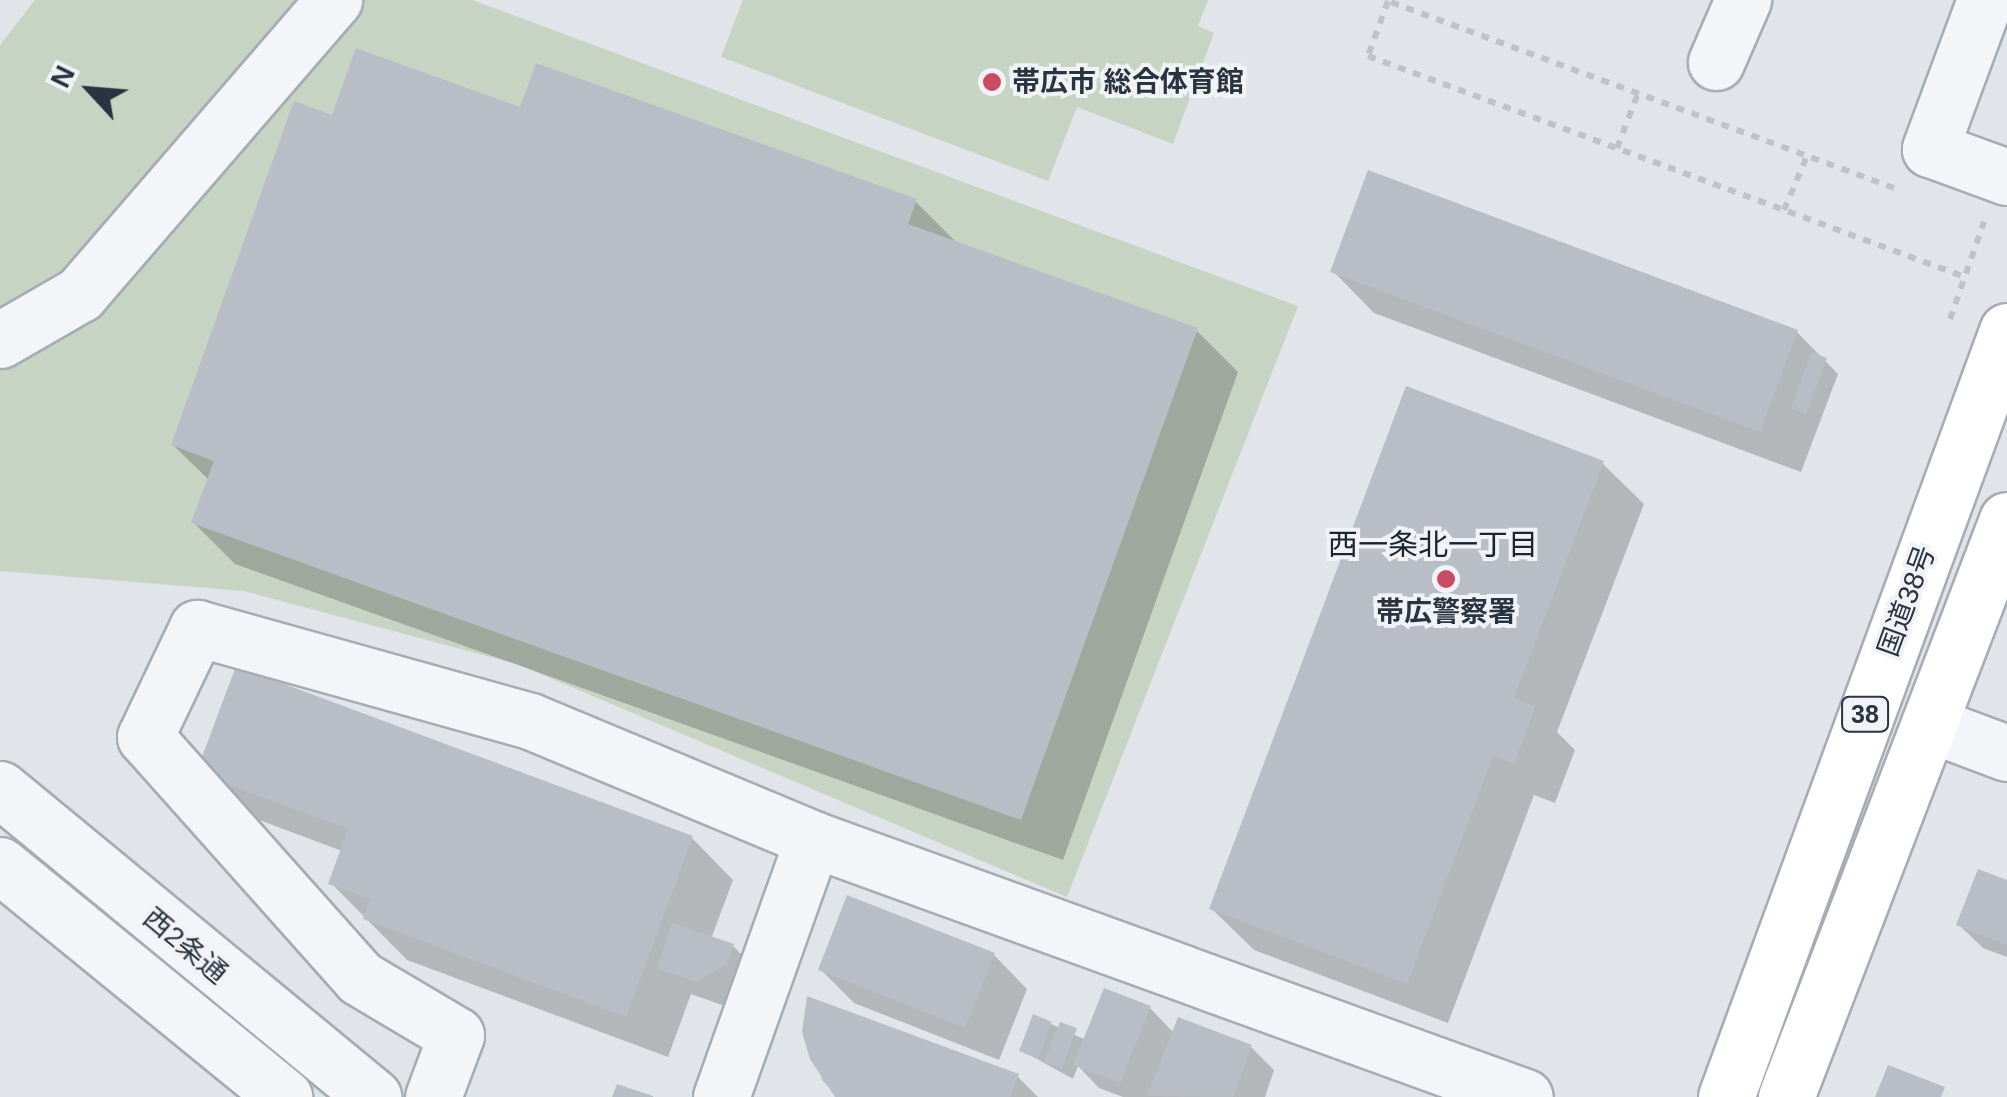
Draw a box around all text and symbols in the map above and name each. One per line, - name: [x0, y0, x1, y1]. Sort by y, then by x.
- north arrow: [40, 40, 140, 140]
- text: N: [44, 61, 81, 93]
- place label: 帯広市 総合体育館: [1012, 65, 1244, 99]
- marker: 帯広市 総合体育館: [981, 71, 1003, 93]
- district label: 西一条北一丁目: [1328, 527, 1538, 563]
- street label: 国道38号: [1872, 541, 1942, 661]
- marker: 帯広警察署: [1435, 568, 1457, 590]
- place label: 帯広警察署: [1376, 595, 1516, 629]
- road number: 38: [1840, 694, 1890, 734]
- street label: 西2条通: [136, 901, 234, 991]

